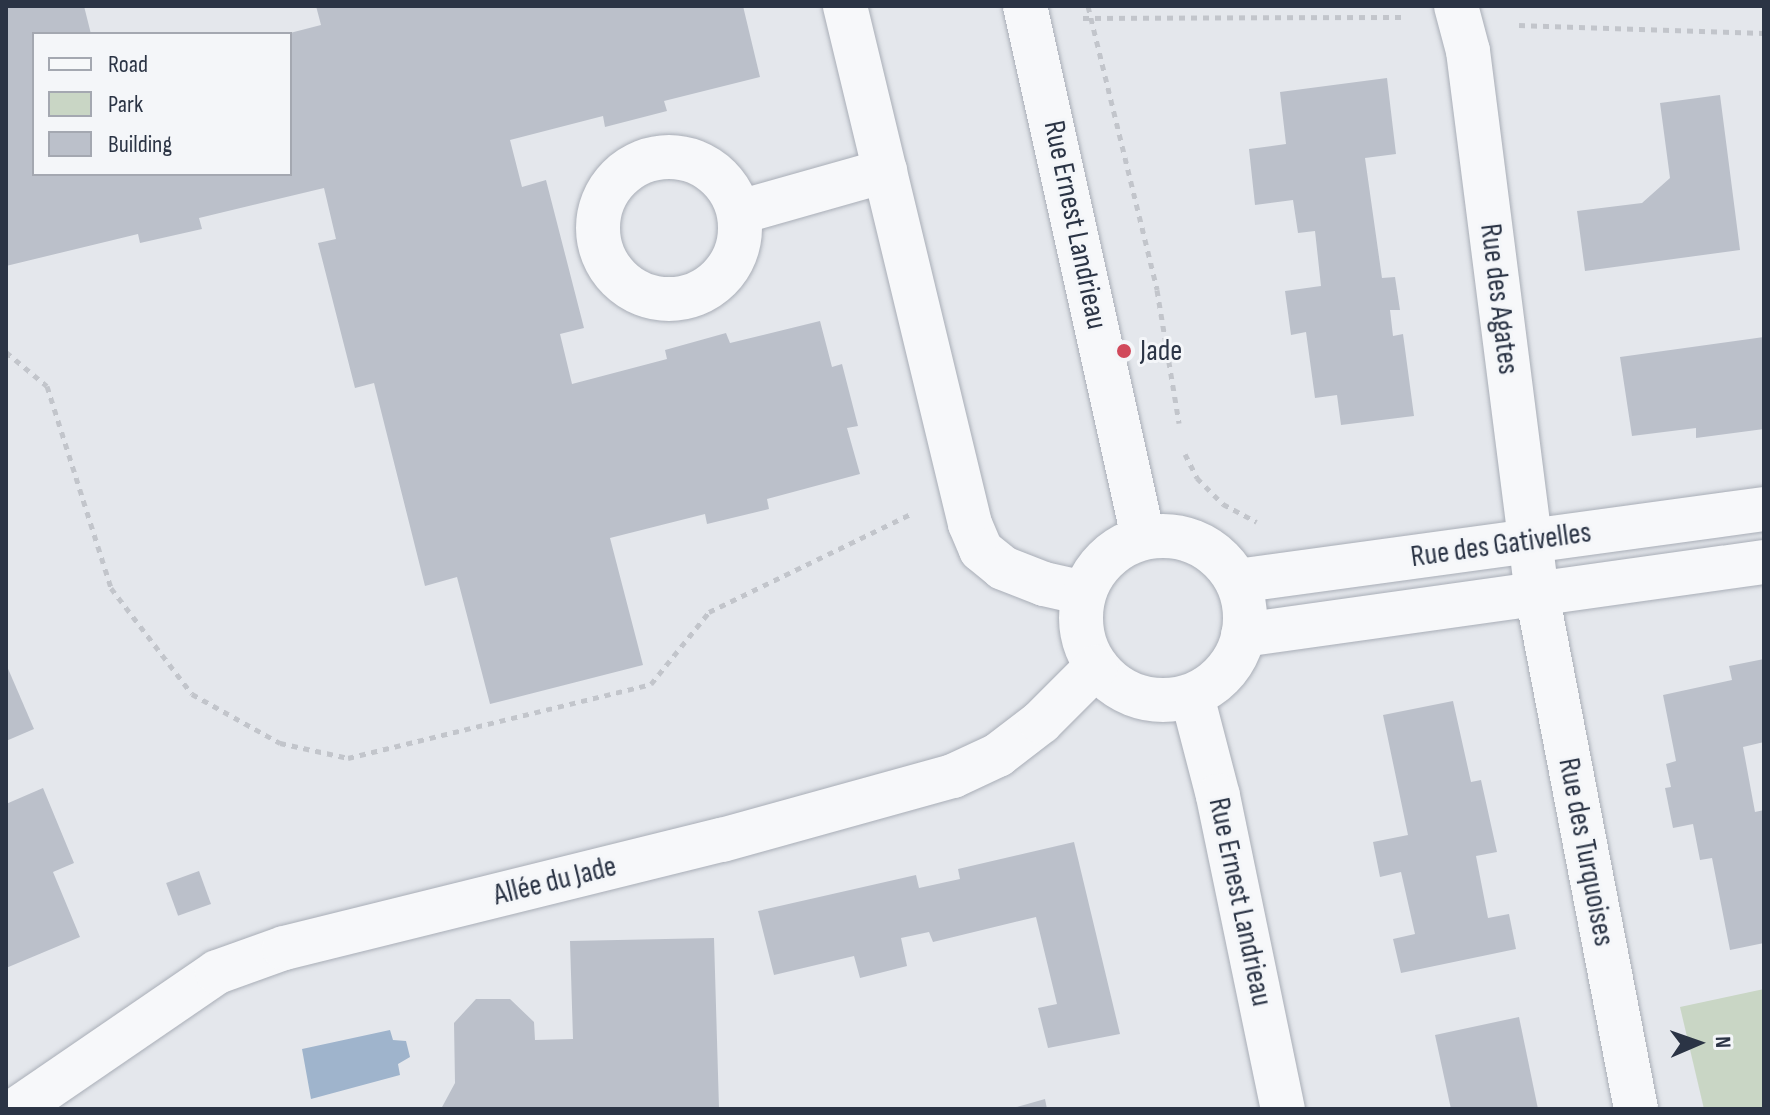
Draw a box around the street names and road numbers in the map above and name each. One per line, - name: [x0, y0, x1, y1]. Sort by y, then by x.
- street label: Rue Ernest Landrieau: [1035, 118, 1115, 332]
- street label: Rue des Agates: [1472, 222, 1526, 376]
- street label: Rue des Gativelles: [1408, 515, 1594, 575]
- street label: Rue des Turquoises: [1550, 755, 1622, 949]
- street label: Rue Ernest Landrieau: [1200, 795, 1280, 1009]
- street label: Allée du Jade: [490, 848, 620, 914]

